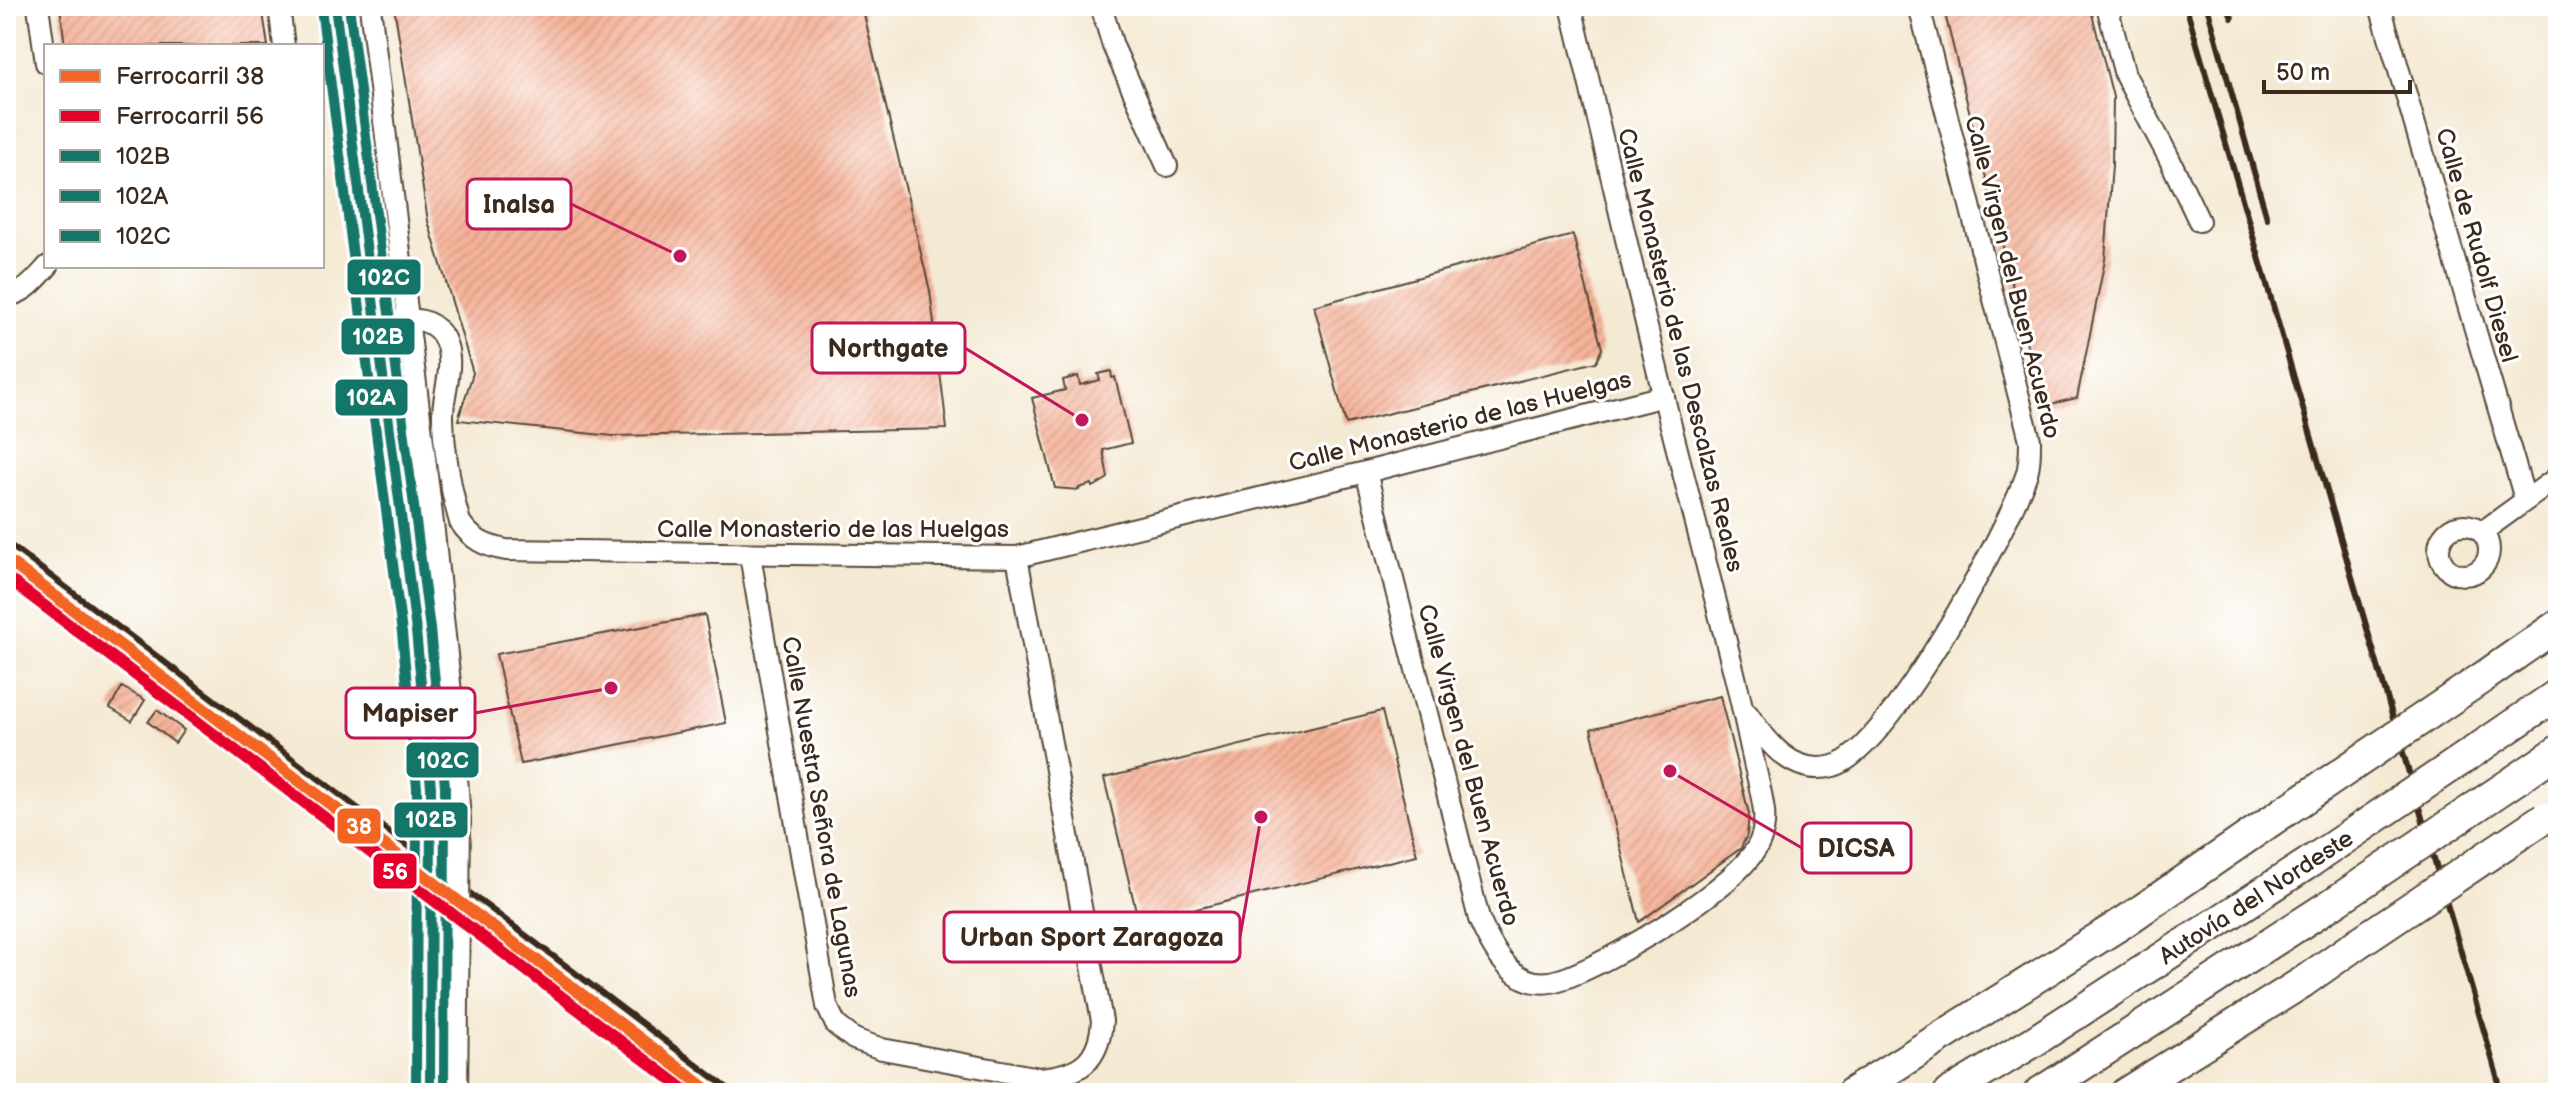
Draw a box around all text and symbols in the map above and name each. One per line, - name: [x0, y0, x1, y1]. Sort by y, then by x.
- legend: [44, 44, 324, 268]
- scale bar: [2264, 44, 2410, 94]
- text: 50 m: [2276, 58, 2330, 87]
- text: Ferrocarril 38: [116, 62, 264, 91]
- text: Ferrocarril 56: [116, 102, 264, 131]
- street label: Calle Virgen del Buen Acuerdo: [1958, 113, 2067, 442]
- street label: Calle Monasterio de las Descalzas Reales: [1611, 125, 1750, 575]
- street label: Calle de Rudolf Diesel: [2429, 125, 2524, 366]
- text: 102B: [116, 142, 170, 171]
- callout: Inalsa: [467, 179, 571, 229]
- text: 102A: [116, 182, 169, 211]
- text: Inalsa: [483, 190, 555, 221]
- text: 102C: [116, 222, 171, 251]
- line badge: 102C: [346, 258, 422, 296]
- text: 102C: [358, 265, 410, 292]
- line badge: 102B: [340, 317, 416, 356]
- callout: Northgate: [812, 323, 965, 373]
- text: 102B: [352, 324, 404, 351]
- text: Northgate: [828, 334, 949, 365]
- street label: Calle Monasterio de las Huelgas: [1286, 365, 1634, 478]
- line badge: 102A: [334, 378, 409, 417]
- text: 102A: [346, 385, 396, 412]
- street label: Calle Monasterio de las Huelgas: [657, 515, 1009, 544]
- street label: Calle Virgen del Buen Acuerdo: [1412, 601, 1525, 929]
- street label: Calle Nuestra Señora de Lagunas: [775, 634, 868, 1000]
- callout: Mapiser: [346, 688, 475, 738]
- text: Mapiser: [362, 699, 459, 730]
- line badge: 102C: [405, 741, 480, 779]
- text: 102C: [417, 748, 469, 775]
- line badge: 102B: [393, 801, 469, 839]
- line badge: 38: [336, 807, 382, 845]
- text: 102B: [405, 807, 457, 834]
- text: 38: [346, 814, 372, 841]
- callout: DICSA: [1802, 823, 1911, 873]
- street label: Autovía del Nordeste: [2154, 824, 2359, 971]
- text: DICSA: [1817, 834, 1895, 865]
- line badge: 56: [372, 852, 418, 890]
- text: 56: [382, 859, 408, 886]
- callout: Urban Sport Zaragoza: [944, 912, 1240, 962]
- text: Urban Sport Zaragoza: [960, 923, 1224, 954]

